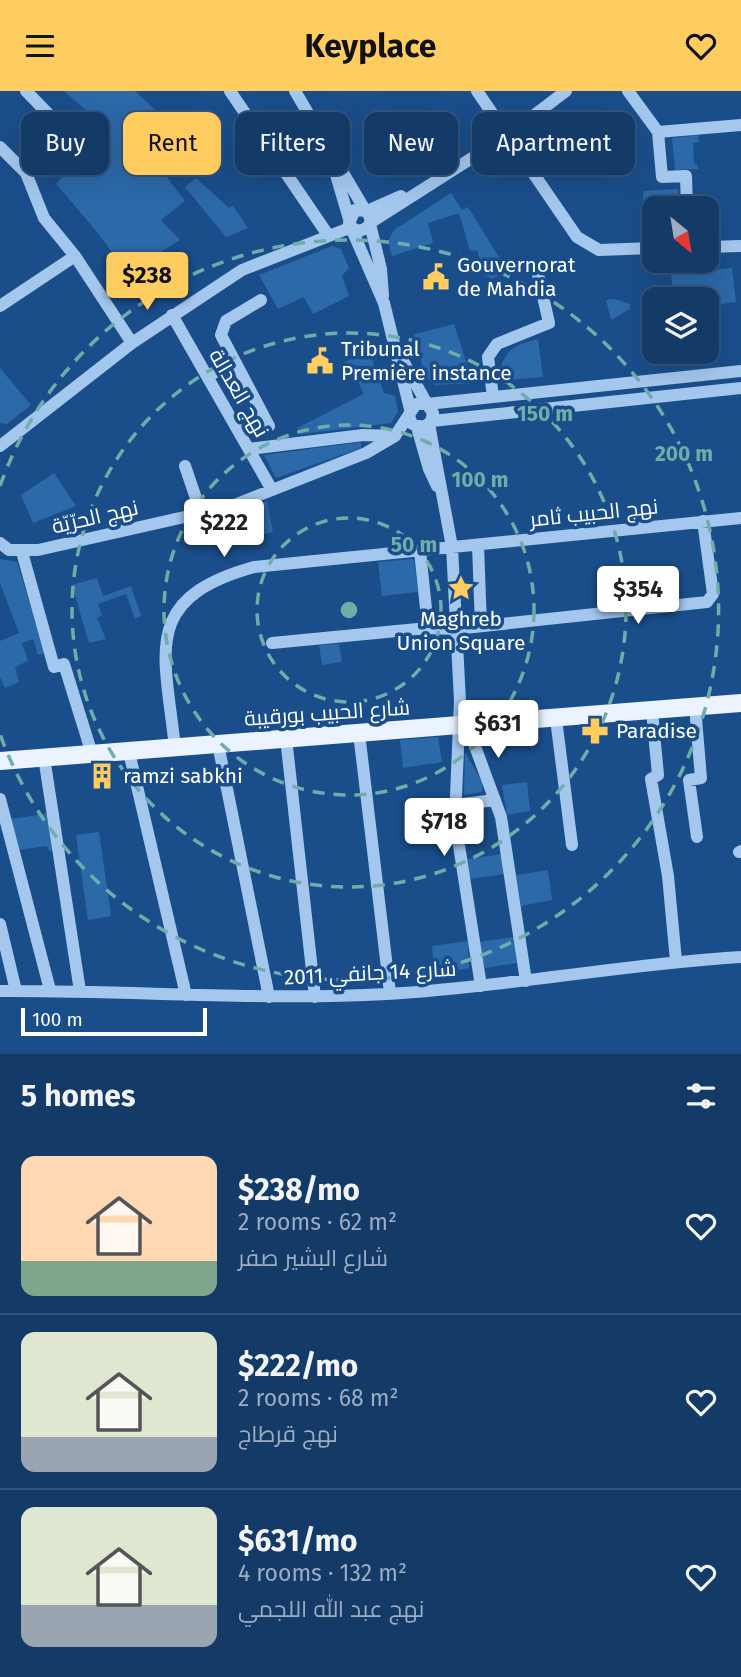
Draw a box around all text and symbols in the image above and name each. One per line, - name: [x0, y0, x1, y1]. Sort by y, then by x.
- icon: menu: [21, 27, 59, 65]
- text: Keyplace: [304, 27, 437, 65]
- icon: heart: [682, 27, 720, 65]
- chip: Buy: [21, 112, 109, 175]
- chip: Rent: [123, 112, 221, 175]
- chip: Filters: [235, 112, 350, 175]
- chip: New: [364, 112, 458, 175]
- chip: Apartment: [472, 112, 635, 175]
- north arrow: [642, 196, 719, 273]
- map controls: [642, 196, 719, 364]
- place label: Gouvernorat de Mahdia: [457, 252, 576, 302]
- pin: $238: [106, 253, 188, 312]
- text: $238: [122, 261, 172, 289]
- public building icon: Gouvernorat de Mahdia: [421, 262, 451, 292]
- button: layers: [642, 287, 719, 364]
- place label: Tribunal Première instance: [341, 336, 512, 386]
- street label: نهج العدالة: [202, 344, 275, 442]
- public building icon: Tribunal Première instance: [305, 346, 335, 376]
- text: 150 m: [517, 401, 573, 427]
- text: 200 m: [655, 441, 713, 467]
- text: 100 m: [451, 467, 509, 493]
- street label: نهج الحبيب ثامر: [528, 493, 660, 534]
- street label: نهج الحرّيّة: [49, 494, 141, 541]
- pin: $222: [183, 499, 265, 559]
- text: $222: [200, 508, 248, 536]
- text: 50 m: [391, 532, 437, 558]
- pin: $354: [597, 567, 679, 626]
- place icon: Maghreb Union Square: [446, 573, 476, 603]
- text: $354: [613, 575, 663, 603]
- centre of rings: [337, 598, 361, 622]
- place label: Maghreb Union Square: [397, 606, 525, 656]
- street label: شارع الحبيب بورقيبة: [243, 694, 411, 733]
- pin: $631: [457, 701, 539, 760]
- text: $631: [474, 709, 522, 737]
- pharmacy icon: Paradise: [580, 716, 610, 746]
- place label: Paradise: [616, 718, 697, 744]
- building icon: ramzi sabkhi: [87, 761, 117, 791]
- place label: ramzi sabkhi: [123, 763, 243, 789]
- pin: $718: [403, 799, 485, 858]
- text: $718: [421, 807, 467, 835]
- street label: شارع 14 جانفي 2011: [283, 956, 457, 993]
- scale bar: [21, 1005, 206, 1037]
- text: 100 m: [32, 1008, 83, 1031]
- icon: filters: [682, 1077, 720, 1115]
- text: 5 homes: [21, 1078, 135, 1114]
- text: $238/mo: [238, 1172, 360, 1208]
- icon: home: [77, 1184, 161, 1268]
- icon: heart: [682, 1207, 720, 1245]
- text: 2 rooms · 62 m²: [238, 1208, 397, 1236]
- text: شارع البشير صفر: [238, 1244, 388, 1272]
- text: $222/mo: [238, 1348, 358, 1384]
- icon: home: [77, 1360, 161, 1444]
- icon: heart: [682, 1383, 720, 1421]
- text: 2 rooms · 68 m²: [238, 1384, 399, 1412]
- text: نهج قرطاج: [238, 1420, 338, 1448]
- text: $631/mo: [238, 1523, 358, 1559]
- icon: home: [77, 1535, 161, 1619]
- icon: heart: [682, 1558, 720, 1596]
- text: 4 rooms · 132 m²: [238, 1559, 407, 1587]
- text: نهج عبد الله اللجمي: [238, 1595, 424, 1623]

